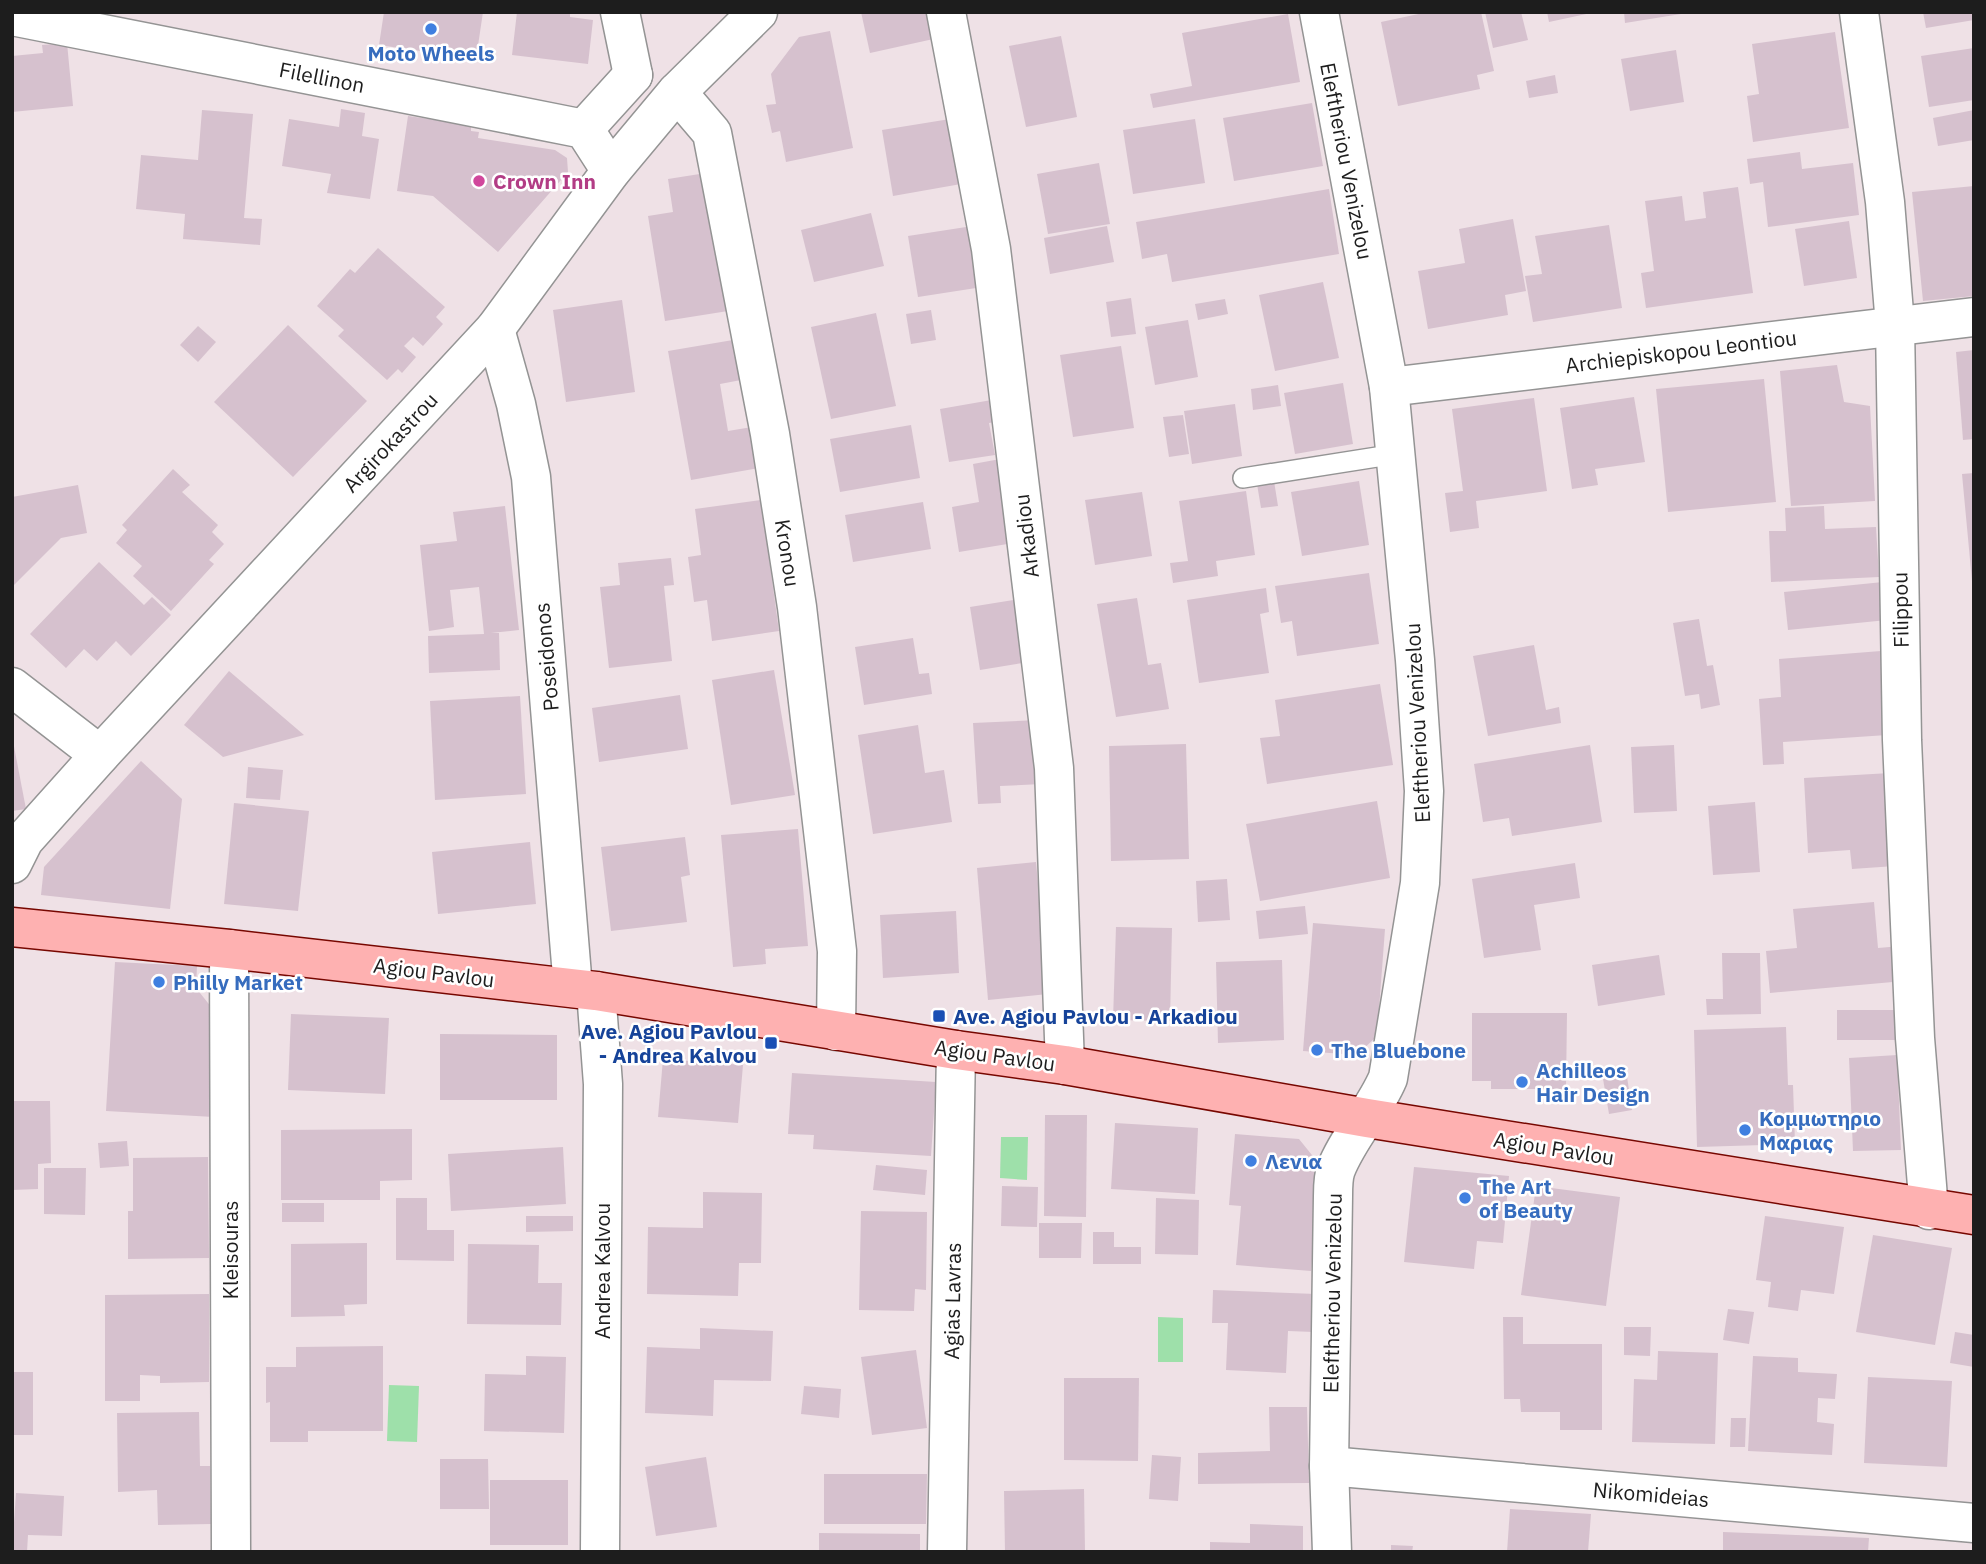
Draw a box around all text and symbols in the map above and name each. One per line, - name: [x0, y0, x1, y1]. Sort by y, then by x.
- marker: Moto Wheels: [423, 21, 439, 37]
- place label: Moto Wheels: [367, 39, 495, 67]
- street label: Filellinon: [277, 55, 367, 99]
- street label: Eleftheriou Venizelou: [1314, 60, 1380, 262]
- place label: Crown Inn: [493, 167, 596, 195]
- marker: Crown Inn: [471, 173, 487, 189]
- street label: Archiepiskopou Leontiou: [1564, 323, 1798, 379]
- street label: Argirokastrou: [336, 386, 444, 498]
- street label: Arkadiou: [1007, 492, 1045, 580]
- street label: Kronou: [769, 517, 807, 589]
- street label: Filippou: [1885, 572, 1915, 648]
- street label: Poseidonos: [527, 602, 565, 712]
- street label: Eleftheriou Venizelou: [1398, 622, 1436, 824]
- street label: Agiou Pavlou: [372, 951, 496, 993]
- place label: Philly Market: [173, 968, 303, 996]
- marker: Philly Market: [151, 974, 167, 990]
- place label: Ave. Agiou Pavlou - Arkadiou: [953, 1002, 1238, 1030]
- marker: Ave. Agiou Pavlou - Arkadiou: [931, 1008, 947, 1024]
- place label: Ave. Agiou Pavlou - Andrea Kalvou: [581, 1017, 757, 1069]
- street label: Agiou Pavlou: [933, 1033, 1057, 1077]
- marker: Ave. Agiou Pavlou - Andrea Kalvou: [763, 1035, 779, 1051]
- place label: The Bluebone: [1331, 1036, 1466, 1064]
- marker: The Bluebone: [1309, 1042, 1325, 1058]
- place label: Achilleos Hair Design: [1536, 1056, 1650, 1108]
- marker: Achilleos Hair Design: [1514, 1074, 1530, 1090]
- place label: Κομμωτηριο Μαριας: [1759, 1104, 1881, 1156]
- marker: Κομμωτηριο Μαριας: [1737, 1122, 1753, 1138]
- street label: Agiou Pavlou: [1492, 1125, 1616, 1171]
- place label: Λενια: [1265, 1147, 1322, 1175]
- marker: Λενια: [1243, 1153, 1259, 1169]
- place label: The Art of Beauty: [1479, 1172, 1574, 1224]
- marker: The Art of Beauty: [1457, 1190, 1473, 1206]
- street label: Eleftheriou Venizelou: [1316, 1193, 1348, 1393]
- street label: Kleisouras: [216, 1201, 244, 1299]
- street label: Andrea Kalvou: [588, 1203, 616, 1339]
- street label: Agias Lavras: [937, 1242, 967, 1360]
- street label: Nikomideias: [1592, 1475, 1710, 1513]

